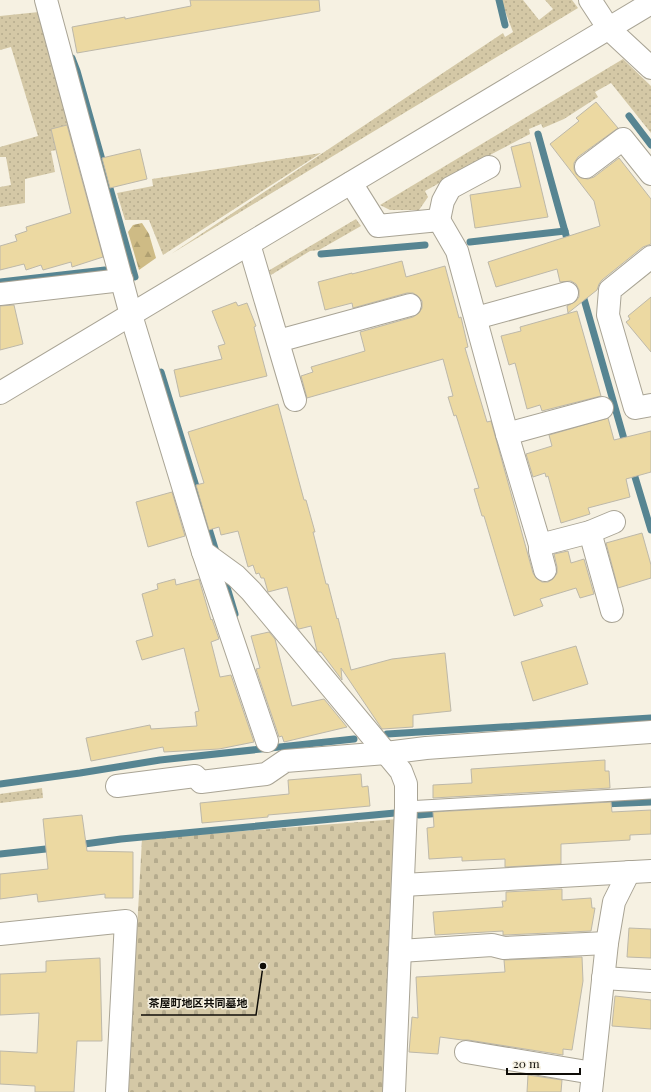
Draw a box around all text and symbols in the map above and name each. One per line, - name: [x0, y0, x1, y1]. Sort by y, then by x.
- callout: 茶屋町地区共同墓地: [141, 992, 256, 1015]
- text: 茶屋町地区共同墓地: [149, 995, 248, 1010]
- scale bar: [507, 1050, 580, 1076]
- text: 20 m: [513, 1055, 540, 1071]

